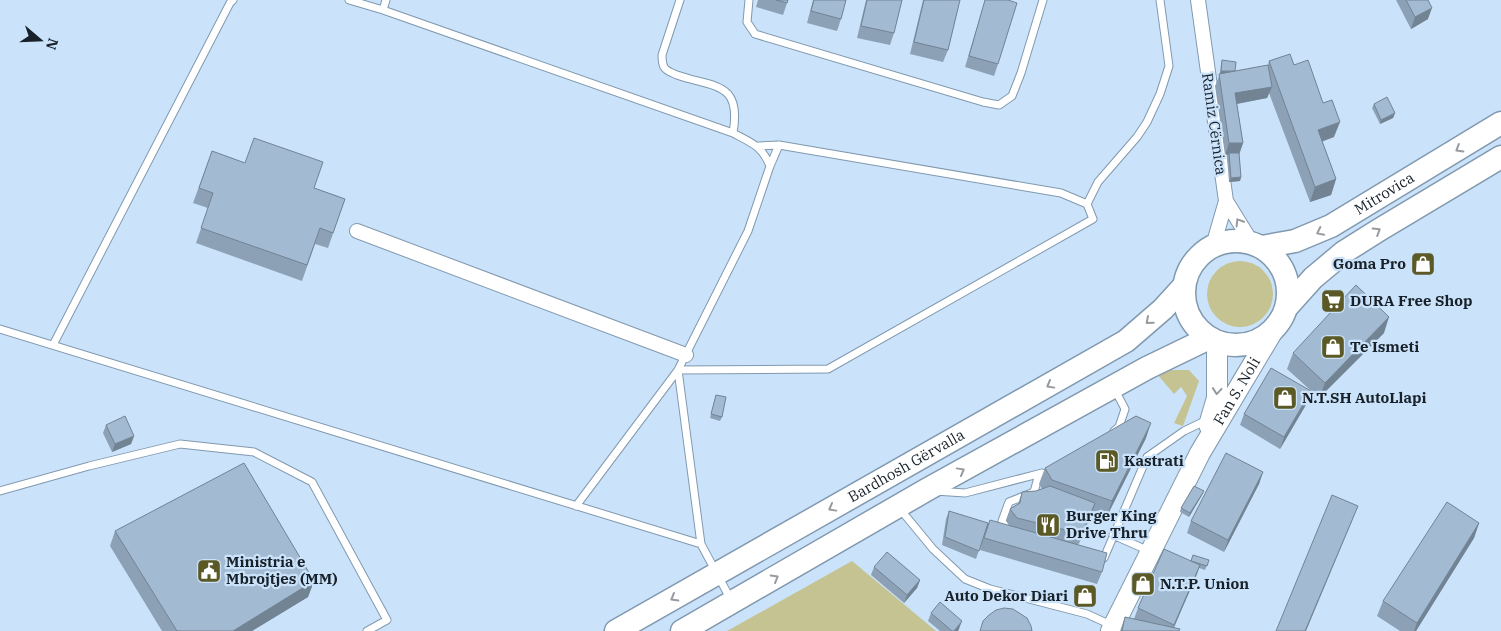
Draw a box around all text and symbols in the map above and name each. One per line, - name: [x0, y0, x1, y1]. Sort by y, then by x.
- north arrow: [15, 15, 65, 65]
- text: N: [42, 36, 63, 52]
- street label: Ramiz Cërnica: [1198, 72, 1231, 176]
- one-way arrow: [1456, 142, 1465, 152]
- street label: Mitrovica: [1351, 168, 1418, 219]
- one-way arrow: [1235, 218, 1245, 227]
- one-way arrow: [1316, 225, 1325, 235]
- one-way arrow: [1371, 228, 1381, 237]
- shop icon: Goma Pro: [1410, 251, 1436, 277]
- place label: Goma Pro: [1333, 254, 1406, 273]
- supermarket icon: DURA Free Shop: [1320, 288, 1346, 314]
- place label: DURA Free Shop: [1350, 291, 1473, 310]
- one-way arrow: [1146, 315, 1155, 324]
- shop icon: Te Ismeti: [1320, 334, 1346, 360]
- place label: Te Ismeti: [1350, 337, 1419, 356]
- street label: Fan S. Noli: [1209, 353, 1264, 428]
- one-way arrow: [1046, 379, 1055, 389]
- shop icon: N.T.SH AutoLlapi: [1272, 385, 1298, 411]
- one-way arrow: [1212, 387, 1223, 395]
- place label: N.T.SH AutoLlapi: [1302, 388, 1427, 407]
- street label: Bardhosh Gërvalla: [844, 425, 968, 506]
- fuel station icon: Kastrati: [1094, 448, 1120, 474]
- place label: Kastrati: [1124, 451, 1184, 470]
- one-way arrow: [956, 467, 965, 477]
- one-way arrow: [828, 502, 837, 512]
- place label: Burger King Drive Thru: [1066, 506, 1157, 542]
- restaurant icon: Burger King Drive Thru: [1035, 512, 1061, 538]
- place label: Ministria e Mbrojtjes (MM): [226, 552, 337, 588]
- public building icon: Ministria e Mbrojtjes (MM): [196, 558, 222, 584]
- shop icon: N.T.P. Union: [1130, 571, 1156, 597]
- one-way arrow: [769, 574, 778, 584]
- place label: N.T.P. Union: [1160, 574, 1249, 593]
- shop icon: Auto Dekor Diari: [1072, 583, 1098, 609]
- place label: Auto Dekor Diari: [944, 586, 1068, 605]
- one-way arrow: [670, 591, 679, 601]

